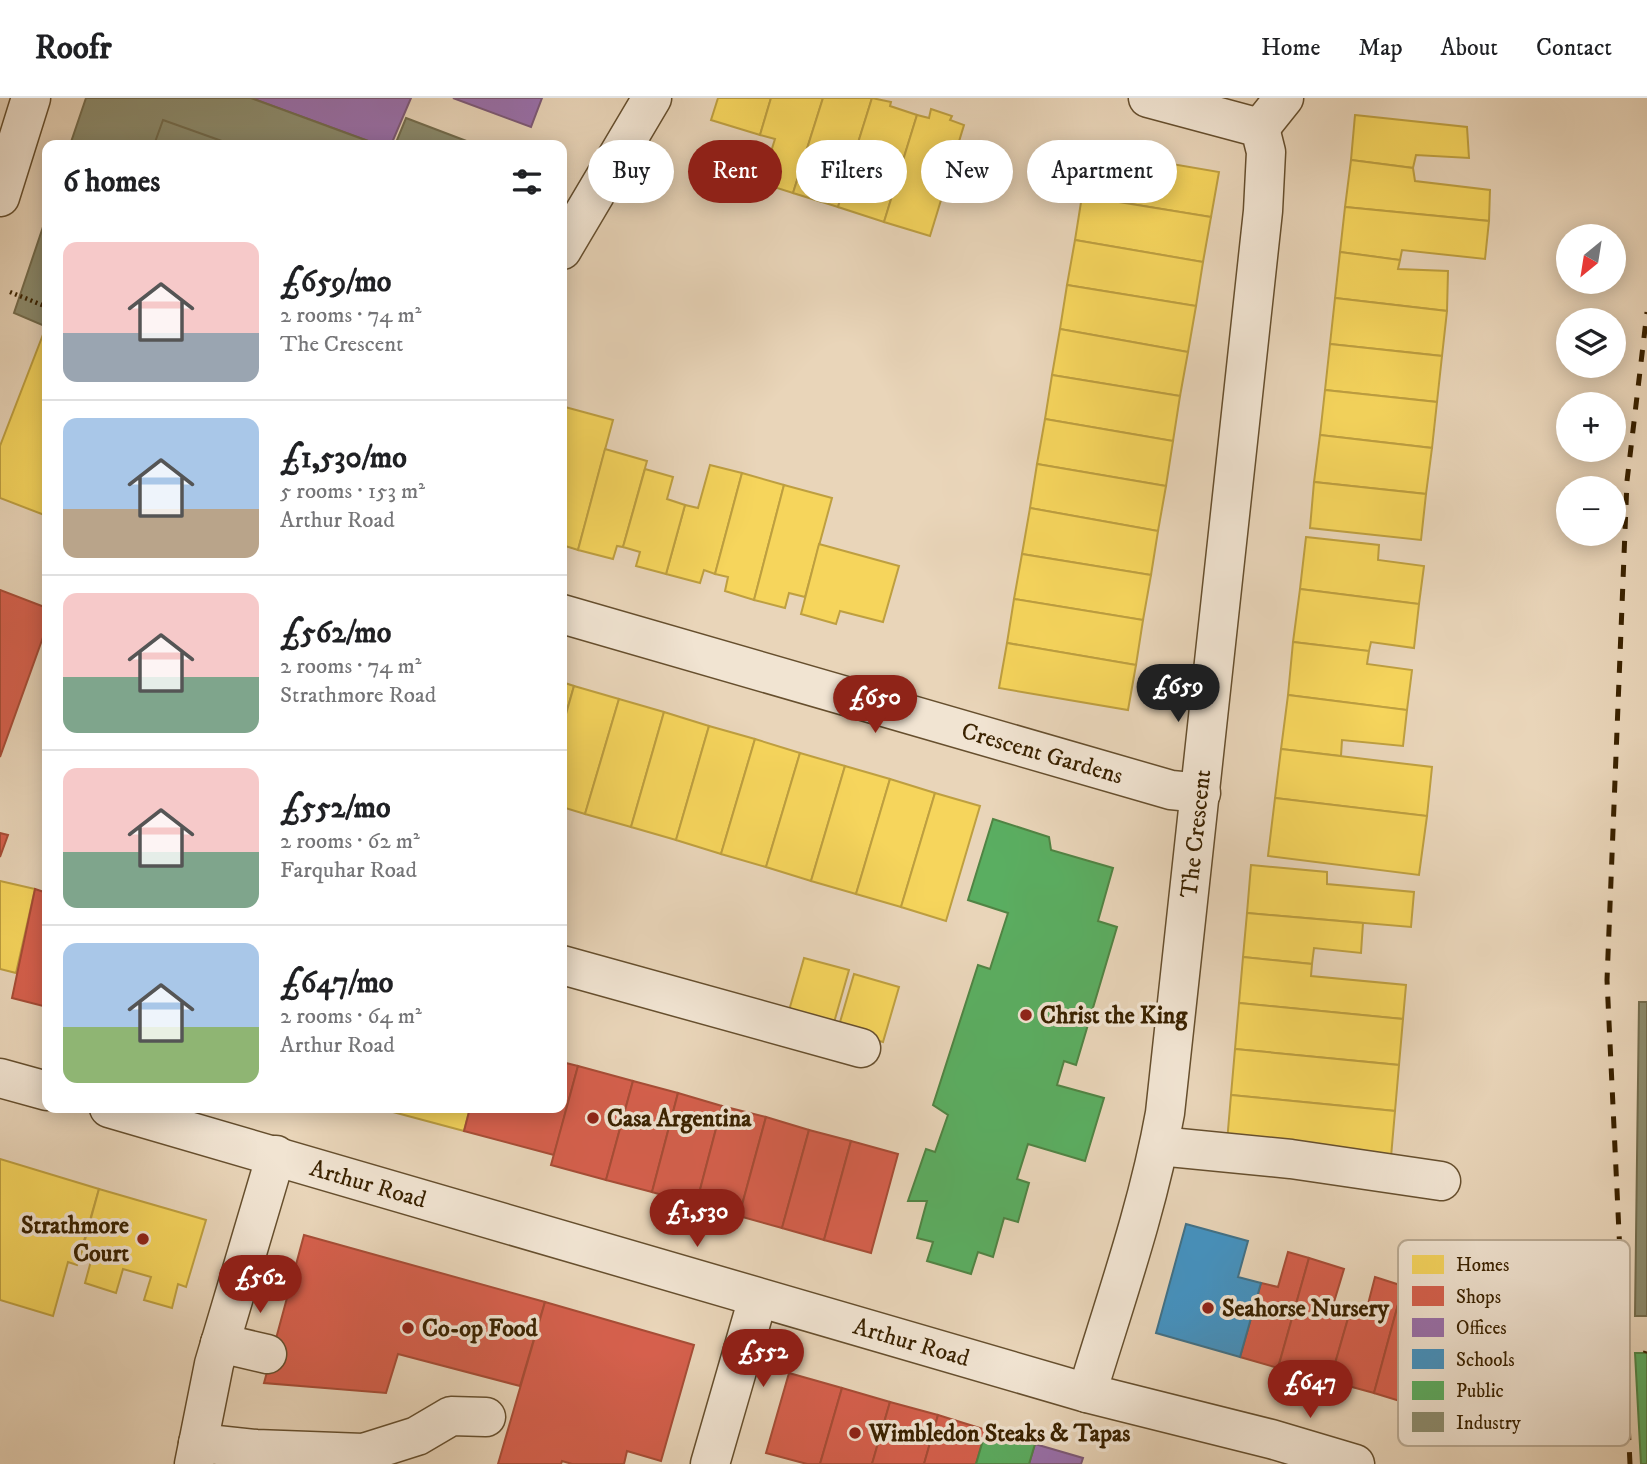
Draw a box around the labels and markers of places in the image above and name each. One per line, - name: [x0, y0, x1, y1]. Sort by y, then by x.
- pin: £659: [1137, 664, 1219, 724]
- pin: £650: [834, 676, 916, 735]
- place label: Christ the King: [1040, 1001, 1188, 1031]
- marker: Christ the King: [1018, 1007, 1034, 1023]
- place label: Casa Argentina: [607, 1104, 752, 1134]
- marker: Casa Argentina: [585, 1110, 601, 1126]
- pin: £1,530: [640, 1190, 754, 1249]
- place label: Strathmore Court: [21, 1211, 129, 1269]
- marker: Strathmore Court: [135, 1231, 151, 1247]
- pin: £562: [219, 1256, 301, 1315]
- place label: Seahorse Nursery: [1222, 1294, 1389, 1324]
- marker: Seahorse Nursery: [1200, 1300, 1216, 1316]
- place label: Co-op Food: [422, 1314, 538, 1344]
- marker: Co-op Food: [400, 1320, 416, 1336]
- pin: £552: [722, 1330, 804, 1389]
- pin: £647: [1269, 1360, 1351, 1420]
- place label: Wimbledon Steaks & Tapas: [868, 1419, 1130, 1449]
- marker: Wimbledon Steaks & Tapas: [847, 1425, 863, 1441]

